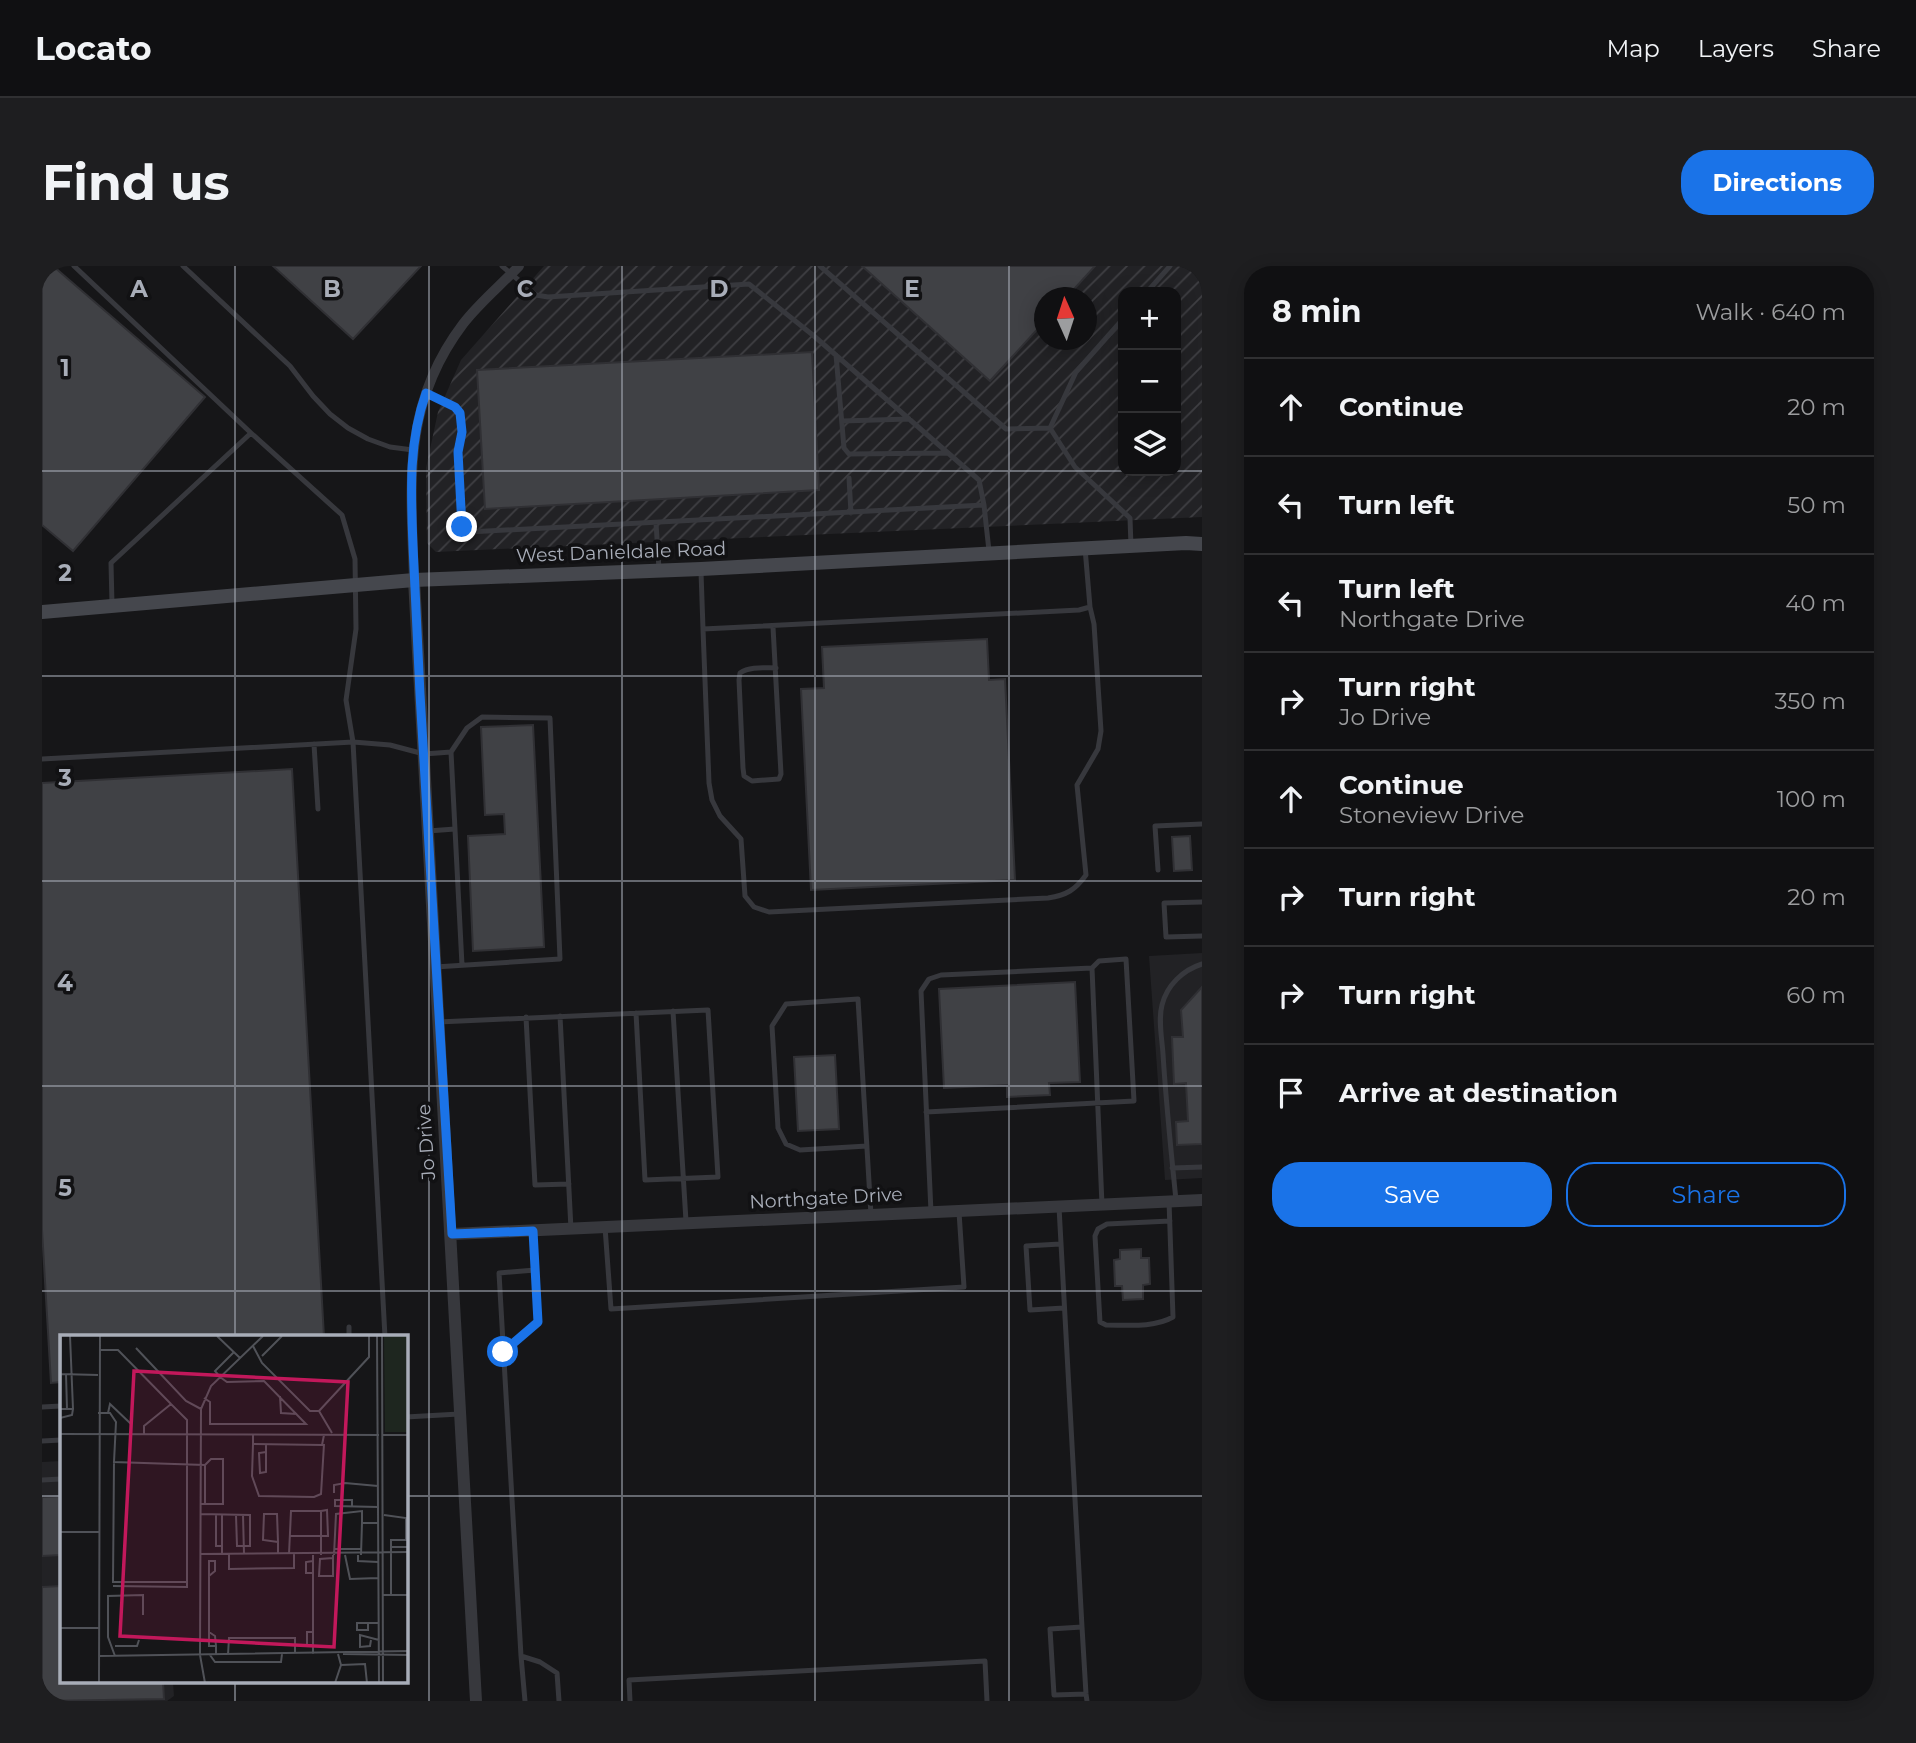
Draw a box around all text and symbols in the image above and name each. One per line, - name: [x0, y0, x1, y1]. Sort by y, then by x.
- text: Locato: [35, 28, 152, 68]
- text: Map: [1606, 34, 1660, 63]
- text: Layers: [1698, 34, 1774, 63]
- text: Share: [1812, 34, 1881, 63]
- button: Directions: [1681, 150, 1874, 215]
- text: Find us: [42, 153, 230, 212]
- text: A: [129, 275, 148, 303]
- text: B: [323, 275, 341, 303]
- text: C: [517, 275, 534, 303]
- text: D: [710, 275, 729, 303]
- text: E: [904, 275, 920, 303]
- north arrow: [1034, 287, 1097, 350]
- map controls: [1118, 287, 1181, 476]
- button: +: [1118, 287, 1181, 350]
- text: 8 min: [1272, 293, 1362, 330]
- text: Walk · 640 m: [1695, 298, 1846, 326]
- button: −: [1118, 350, 1181, 413]
- text: 1: [60, 354, 70, 382]
- icon: ahead: [1272, 388, 1310, 426]
- text: Continue: [1339, 391, 1464, 423]
- text: 20 m: [1787, 393, 1846, 421]
- button: layers: [1118, 413, 1181, 476]
- icon: left: [1272, 486, 1310, 524]
- text: Turn left: [1339, 489, 1455, 521]
- text: 50 m: [1787, 491, 1846, 519]
- route end: [446, 511, 477, 542]
- street label: West Danieldale Road: [516, 537, 726, 567]
- text: 2: [58, 559, 72, 587]
- text: Turn left: [1339, 573, 1455, 605]
- icon: left: [1272, 584, 1310, 622]
- text: 40 m: [1785, 589, 1846, 617]
- text: Northgate Drive: [1339, 605, 1525, 633]
- text: Turn right: [1339, 671, 1475, 703]
- icon: right: [1272, 682, 1310, 720]
- text: 350 m: [1775, 687, 1846, 715]
- text: Jo Drive: [1339, 703, 1431, 731]
- text: 3: [57, 764, 72, 792]
- text: Continue: [1339, 769, 1464, 801]
- icon: ahead: [1272, 780, 1310, 818]
- text: 100 m: [1777, 785, 1846, 813]
- text: Stoneview Drive: [1339, 801, 1524, 829]
- icon: right: [1272, 878, 1310, 916]
- text: Turn right: [1339, 881, 1475, 913]
- text: 20 m: [1787, 883, 1846, 911]
- text: 4: [57, 969, 73, 997]
- icon: right: [1272, 976, 1310, 1014]
- text: Turn right: [1339, 979, 1475, 1011]
- text: 60 m: [1786, 981, 1846, 1009]
- icon: arrive: [1272, 1074, 1310, 1112]
- text: Arrive at destination: [1339, 1077, 1618, 1109]
- street label: Jo Drive: [412, 1103, 440, 1182]
- button: Save: [1272, 1162, 1552, 1227]
- button: Share: [1566, 1162, 1846, 1227]
- text: 5: [58, 1174, 72, 1202]
- street label: Northgate Drive: [749, 1182, 903, 1214]
- inset map: [60, 1335, 408, 1684]
- route start: [487, 1336, 518, 1367]

